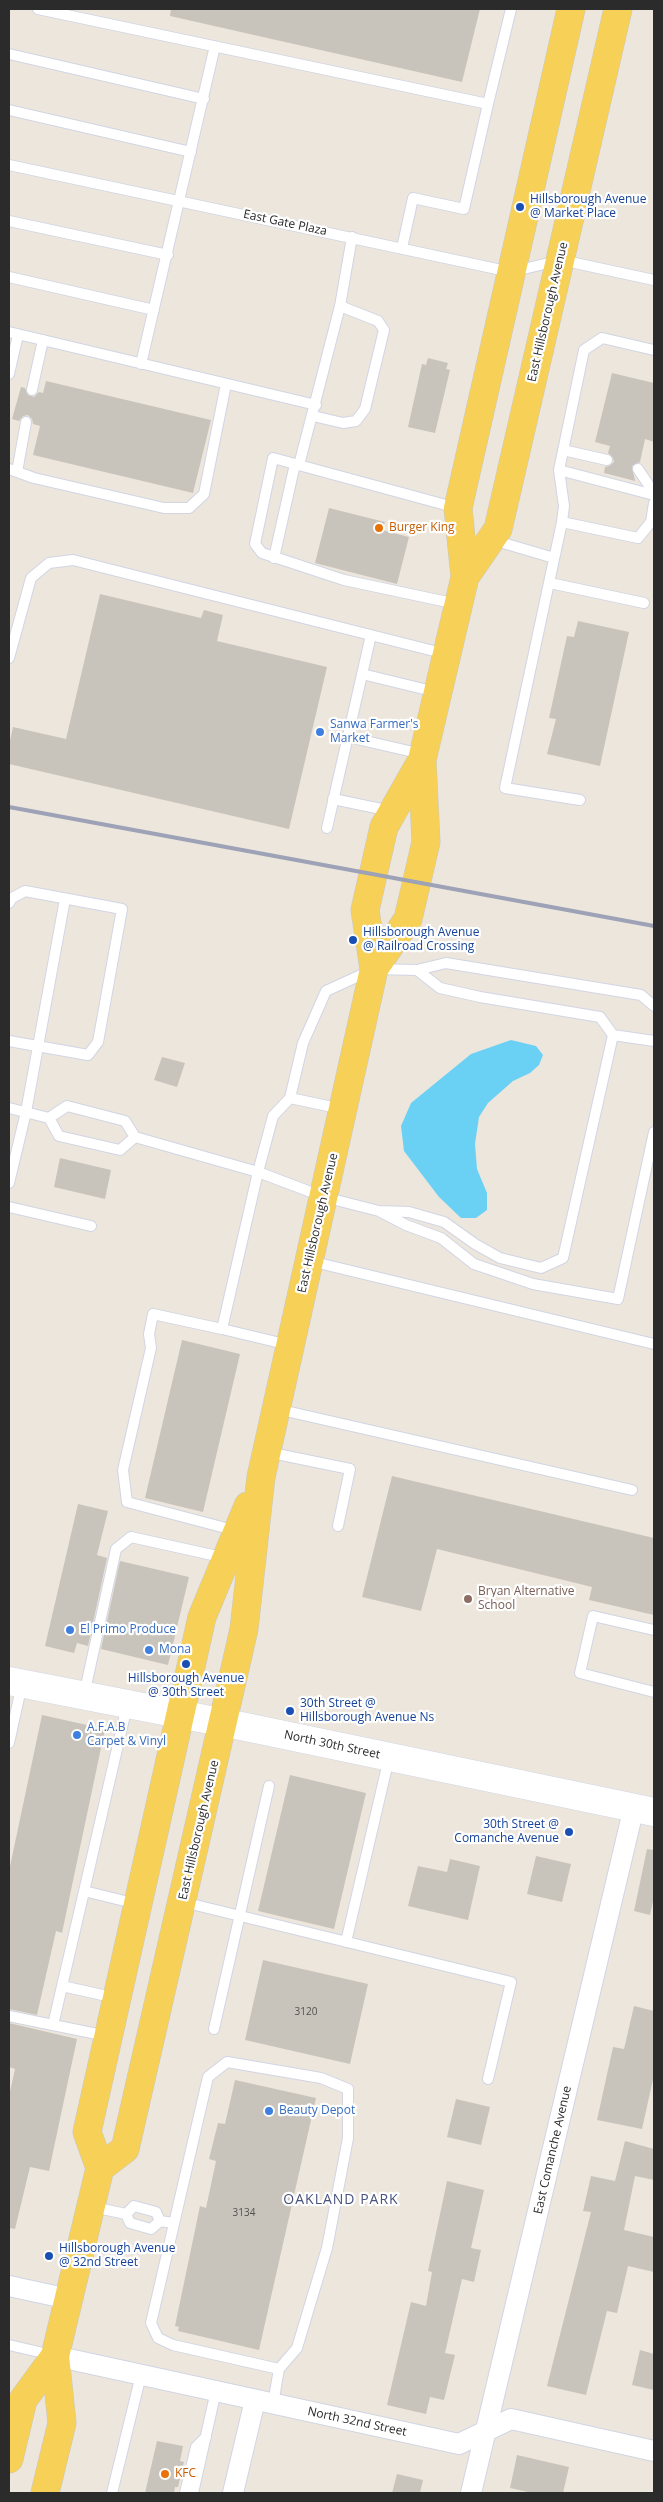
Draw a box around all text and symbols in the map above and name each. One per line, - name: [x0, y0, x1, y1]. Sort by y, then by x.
- place label: Hillsborough Avenue @ Market Place: [530, 193, 646, 221]
- marker: Hillsborough Avenue @ Market Place: [514, 201, 526, 213]
- street label: East Gate Plaza: [242, 207, 328, 239]
- street label: East Hillsborough Avenue: [525, 241, 571, 383]
- place label: Burger King: [389, 521, 455, 535]
- marker: Burger King: [373, 522, 385, 534]
- place label: Sanwa Farmer's Market: [330, 718, 419, 746]
- marker: Sanwa Farmer's Market: [314, 726, 326, 738]
- place label: Hillsborough Avenue @ Railroad Crossing: [363, 926, 479, 954]
- marker: Hillsborough Avenue @ Railroad Crossing: [347, 934, 359, 946]
- street label: East Hillsborough Avenue: [295, 1152, 341, 1294]
- place label: Bryan Alternative School: [478, 1585, 574, 1613]
- marker: Bryan Alternative School: [462, 1593, 474, 1605]
- place label: El Primo Produce: [80, 1623, 176, 1637]
- marker: El Primo Produce: [64, 1624, 76, 1636]
- place label: Mona: [159, 1643, 191, 1657]
- marker: Mona: [143, 1644, 155, 1656]
- marker: Hillsborough Avenue @ 30th Street: [180, 1658, 192, 1670]
- place label: Hillsborough Avenue @ 30th Street: [128, 1672, 244, 1700]
- place label: 30th Street @ Hillsborough Avenue Ns: [300, 1697, 434, 1725]
- marker: 30th Street @ Hillsborough Avenue Ns: [284, 1705, 296, 1717]
- place label: A.F.A.B Carpet & Vinyl: [87, 1721, 166, 1749]
- street label: North 30th Street: [283, 1728, 381, 1762]
- marker: A.F.A.B Carpet & Vinyl: [71, 1729, 83, 1741]
- street label: East Hillsborough Avenue: [176, 1759, 222, 1901]
- place label: 30th Street @ Comanche Avenue: [454, 1818, 559, 1846]
- marker: 30th Street @ Comanche Avenue: [563, 1826, 575, 1838]
- house number: 3120: [295, 2006, 317, 2018]
- street label: East Comanche Avenue: [531, 2085, 575, 2215]
- place label: Beauty Depot: [279, 2104, 355, 2118]
- marker: Beauty Depot: [263, 2105, 275, 2117]
- district label: OAKLAND PARK: [282, 2192, 400, 2208]
- house number: 3134: [233, 2207, 255, 2219]
- place label: Hillsborough Avenue @ 32nd Street: [59, 2242, 175, 2270]
- marker: Hillsborough Avenue @ 32nd Street: [43, 2250, 55, 2262]
- street label: North 32nd Street: [306, 2404, 408, 2440]
- place label: KFC: [175, 2467, 196, 2481]
- marker: KFC: [159, 2468, 171, 2480]

